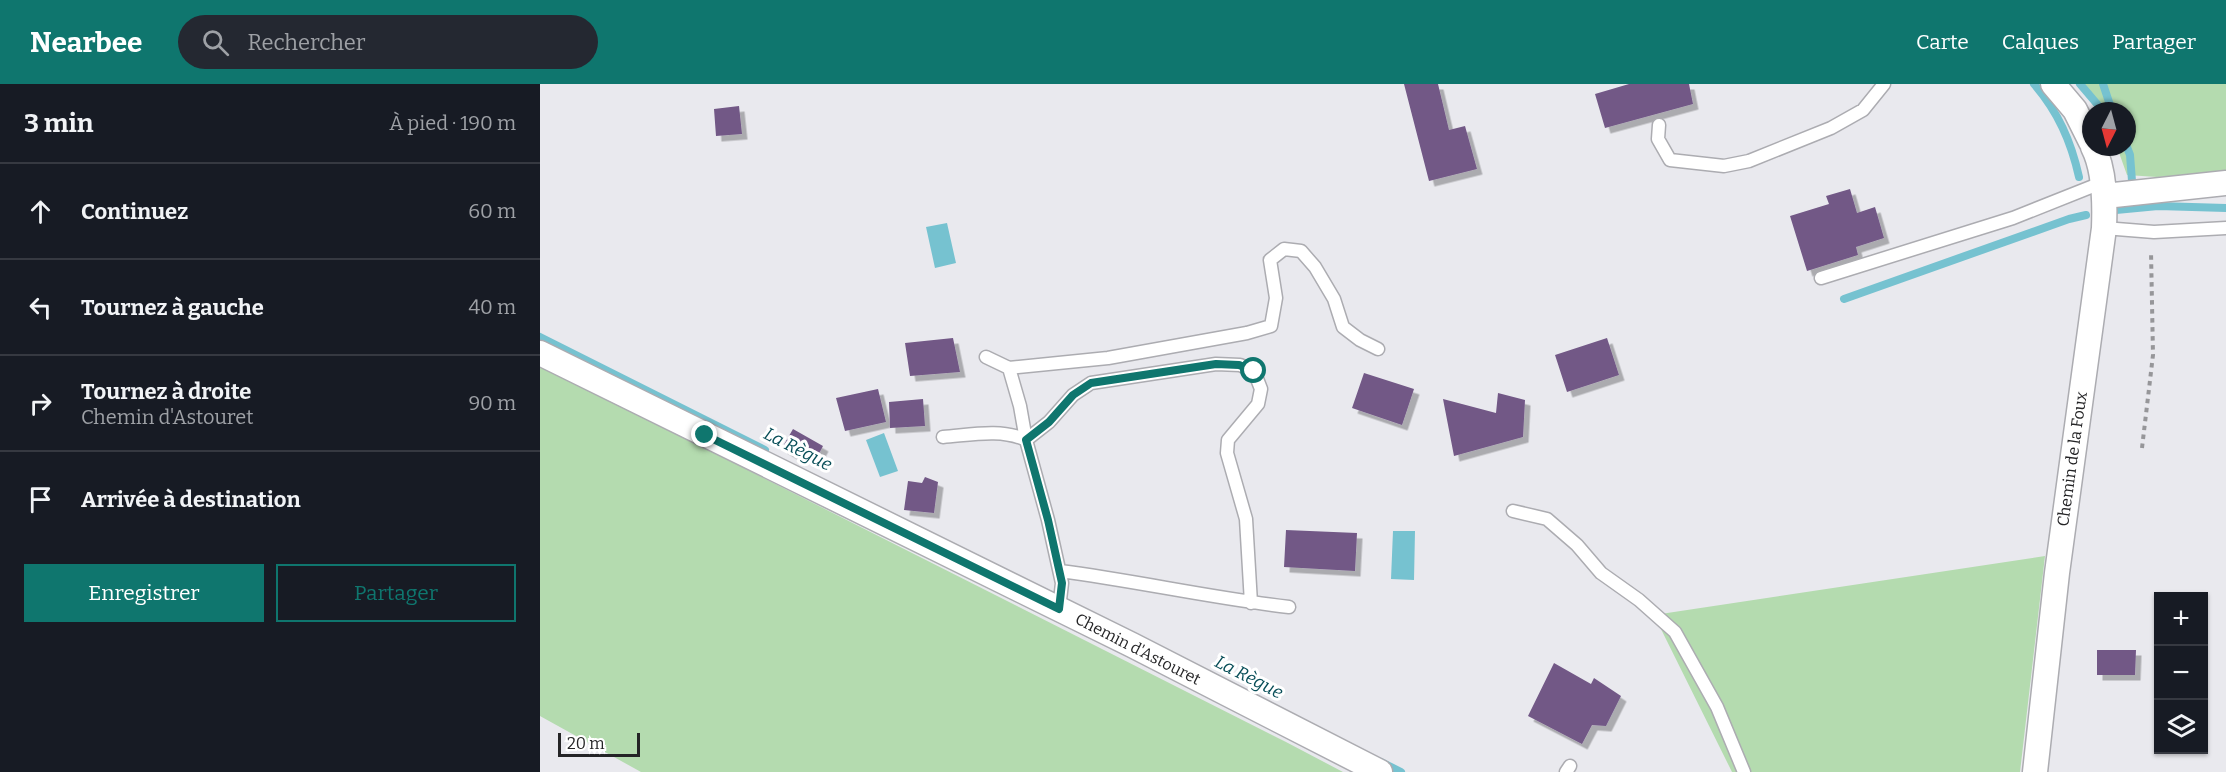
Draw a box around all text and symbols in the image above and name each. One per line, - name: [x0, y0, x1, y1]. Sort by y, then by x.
- search box: [178, 15, 598, 69]
- text: Nearbee: [30, 26, 142, 59]
- icon: search: [199, 26, 232, 59]
- text: Rechercher: [247, 29, 366, 56]
- text: Carte: [1916, 29, 1969, 55]
- text: Calques: [2002, 29, 2079, 55]
- text: Partager: [2112, 29, 2196, 55]
- north arrow: [2082, 102, 2136, 156]
- text: 3 min: [24, 108, 93, 139]
- text: À pied · 190 m: [389, 111, 516, 135]
- icon: ahead: [24, 195, 57, 228]
- text: Continuez: [81, 198, 188, 225]
- text: 60 m: [468, 199, 516, 223]
- icon: left: [24, 291, 57, 324]
- text: Tournez à gauche: [81, 294, 264, 321]
- text: 40 m: [468, 295, 516, 319]
- route start: [1240, 357, 1266, 383]
- text: Tournez à droite: [81, 378, 251, 405]
- icon: right: [24, 387, 57, 420]
- street label: Chemin de la Foux: [2053, 390, 2091, 528]
- text: 90 m: [468, 391, 516, 415]
- text: Chemin d'Astouret: [81, 405, 253, 429]
- route end: [691, 421, 717, 447]
- water label: La Règue: [760, 422, 836, 476]
- icon: arrive: [24, 483, 57, 516]
- text: Arrivée à destination: [81, 486, 301, 513]
- button: Enregistrer: [24, 564, 264, 622]
- button: Partager: [276, 564, 516, 622]
- map controls: [2154, 592, 2208, 754]
- button: +: [2154, 592, 2208, 646]
- street label: Chemin d'Astouret: [1072, 609, 1204, 689]
- button: −: [2154, 646, 2208, 700]
- water label: La Règue: [1211, 650, 1287, 704]
- button: layers: [2154, 700, 2208, 754]
- scale bar: [558, 730, 640, 758]
- text: 20 m: [567, 734, 604, 753]

